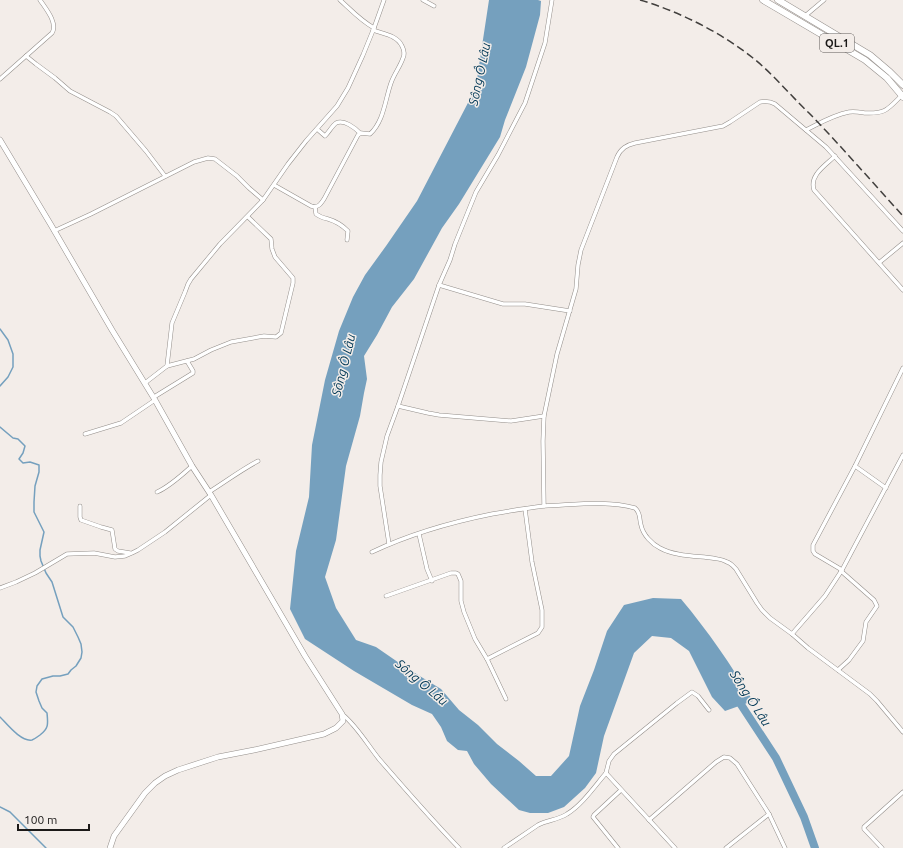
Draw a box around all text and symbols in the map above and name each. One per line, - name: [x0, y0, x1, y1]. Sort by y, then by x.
- road number: QL.1: [820, 34, 854, 52]
- water label: Sông Ô Lâu: [465, 41, 492, 108]
- water label: Sông Ô Lâu: [328, 332, 358, 399]
- water label: Sông Ô Lâu: [392, 656, 451, 708]
- water label: Sông Ô Lâu: [727, 667, 774, 729]
- scale bar: [18, 806, 89, 832]
- text: 100 m: [24, 813, 57, 826]

